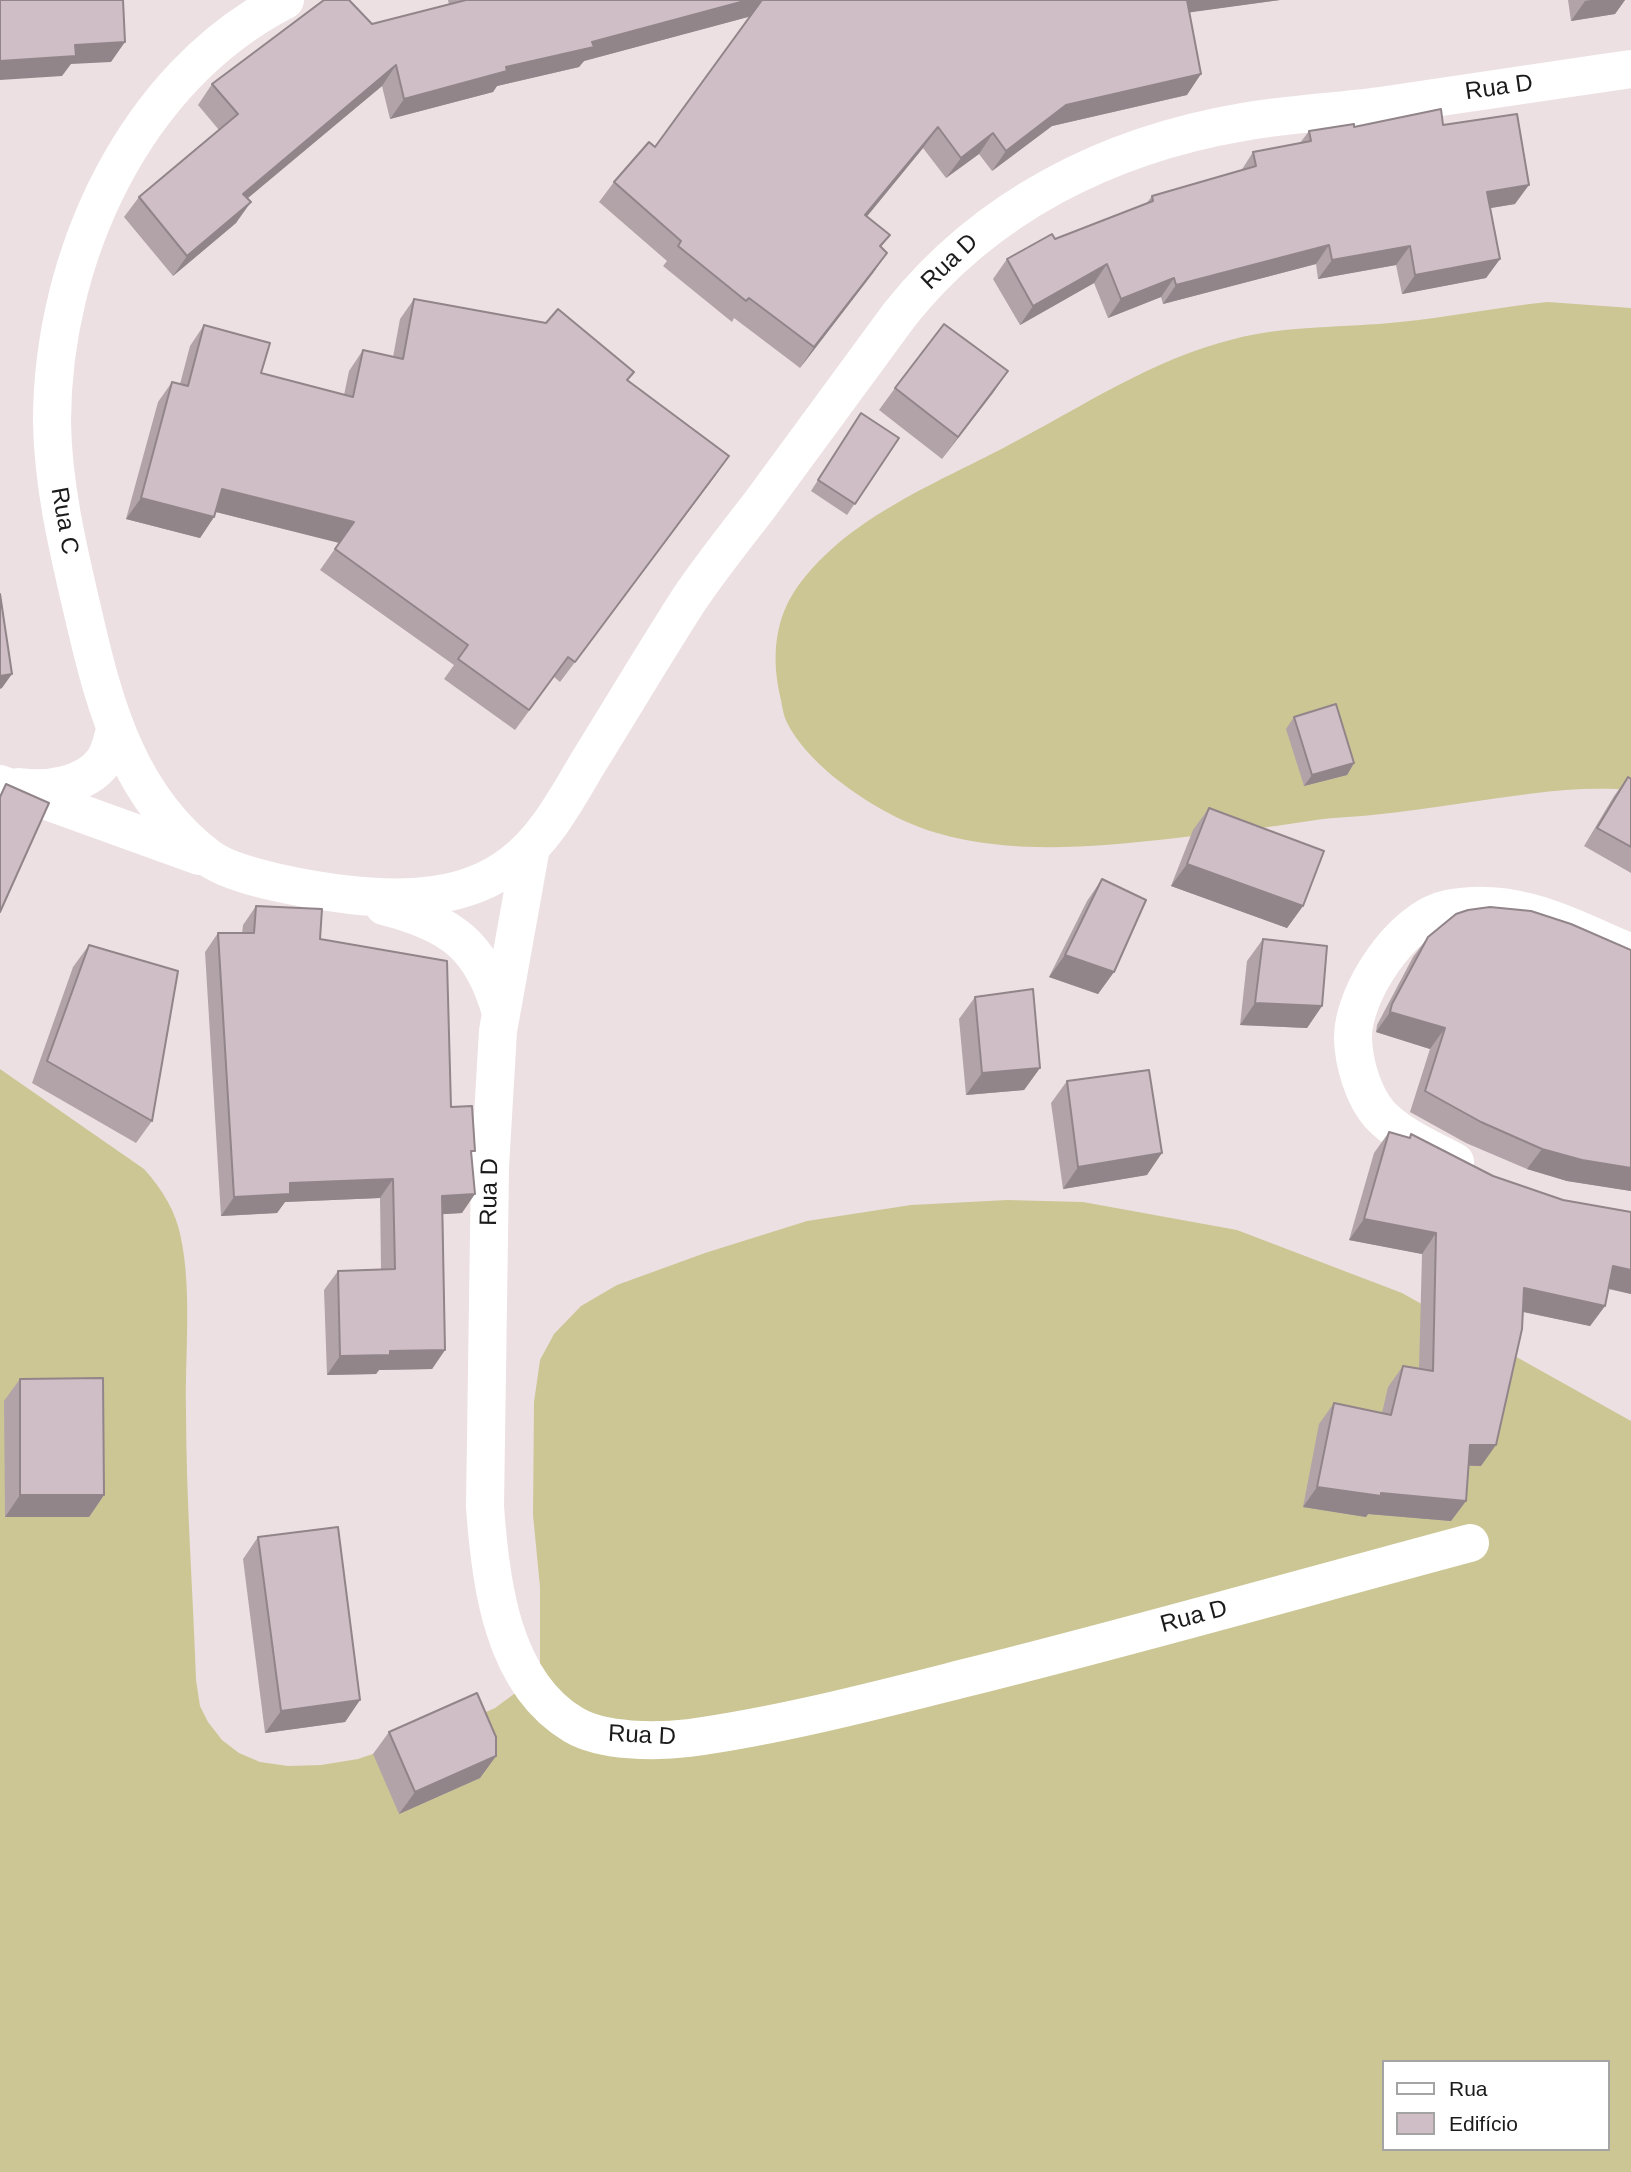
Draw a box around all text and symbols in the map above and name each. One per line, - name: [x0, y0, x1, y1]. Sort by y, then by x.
- street label: Rua D: [1463, 69, 1535, 107]
- street label: Rua D: [916, 228, 984, 296]
- street label: Rua C: [44, 485, 84, 557]
- street label: Rua D: [475, 1158, 505, 1226]
- street label: Rua D: [1157, 1594, 1231, 1640]
- street label: Rua D: [607, 1720, 677, 1752]
- legend: [1382, 2060, 1610, 2151]
- text: Rua: [1449, 2077, 1488, 2100]
- text: Edifício: [1449, 2112, 1518, 2135]

